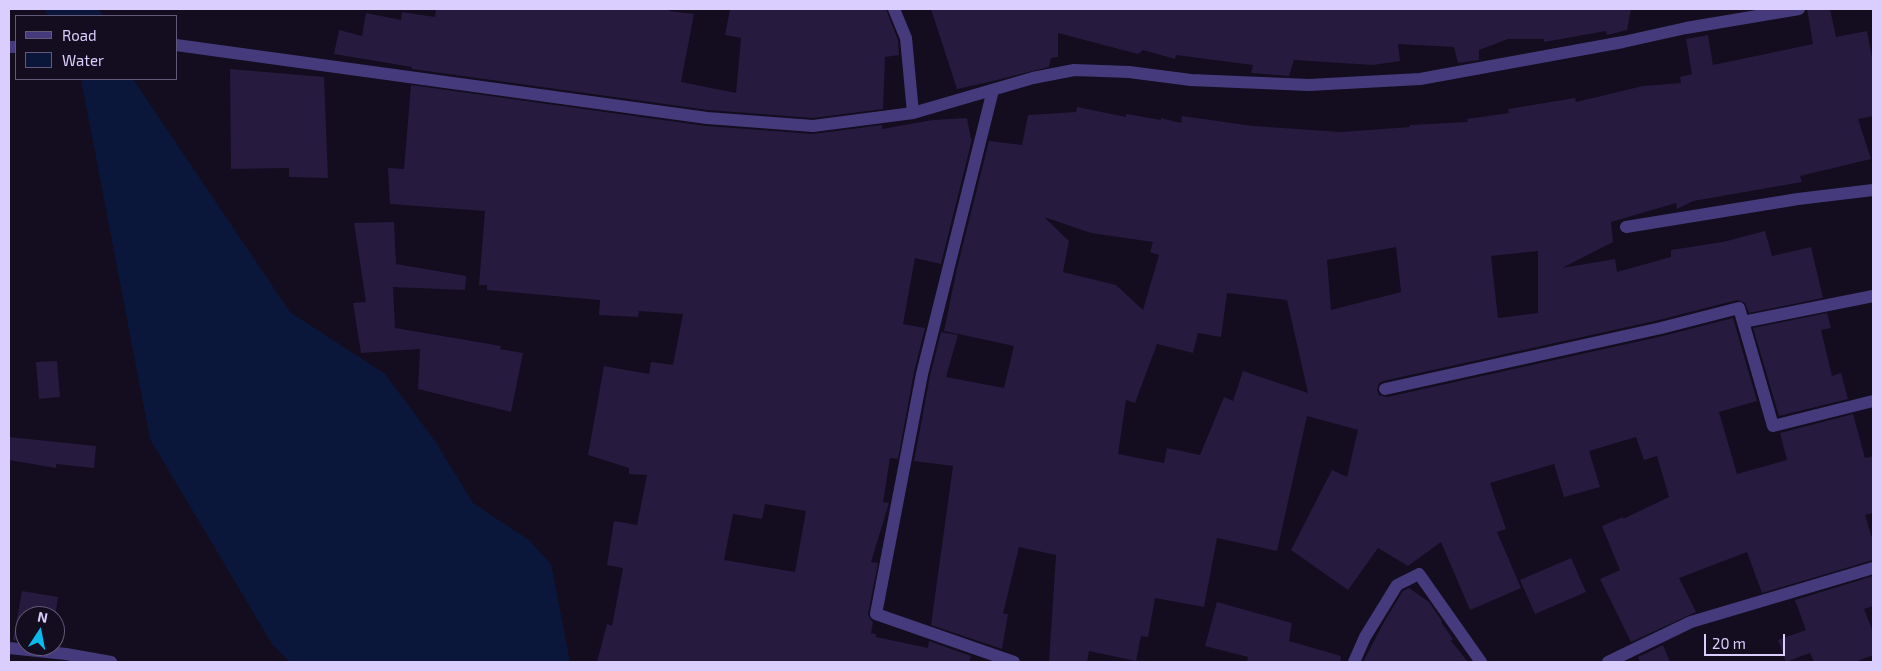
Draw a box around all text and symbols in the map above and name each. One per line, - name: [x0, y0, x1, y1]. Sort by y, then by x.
- legend: [15, 15, 178, 80]
- text: Road: [62, 26, 97, 44]
- text: Water: [62, 51, 104, 69]
- north arrow: [15, 606, 65, 656]
- text: N: [36, 607, 49, 626]
- scale bar: [1707, 624, 1788, 656]
- text: 20 m: [1712, 634, 1746, 652]

